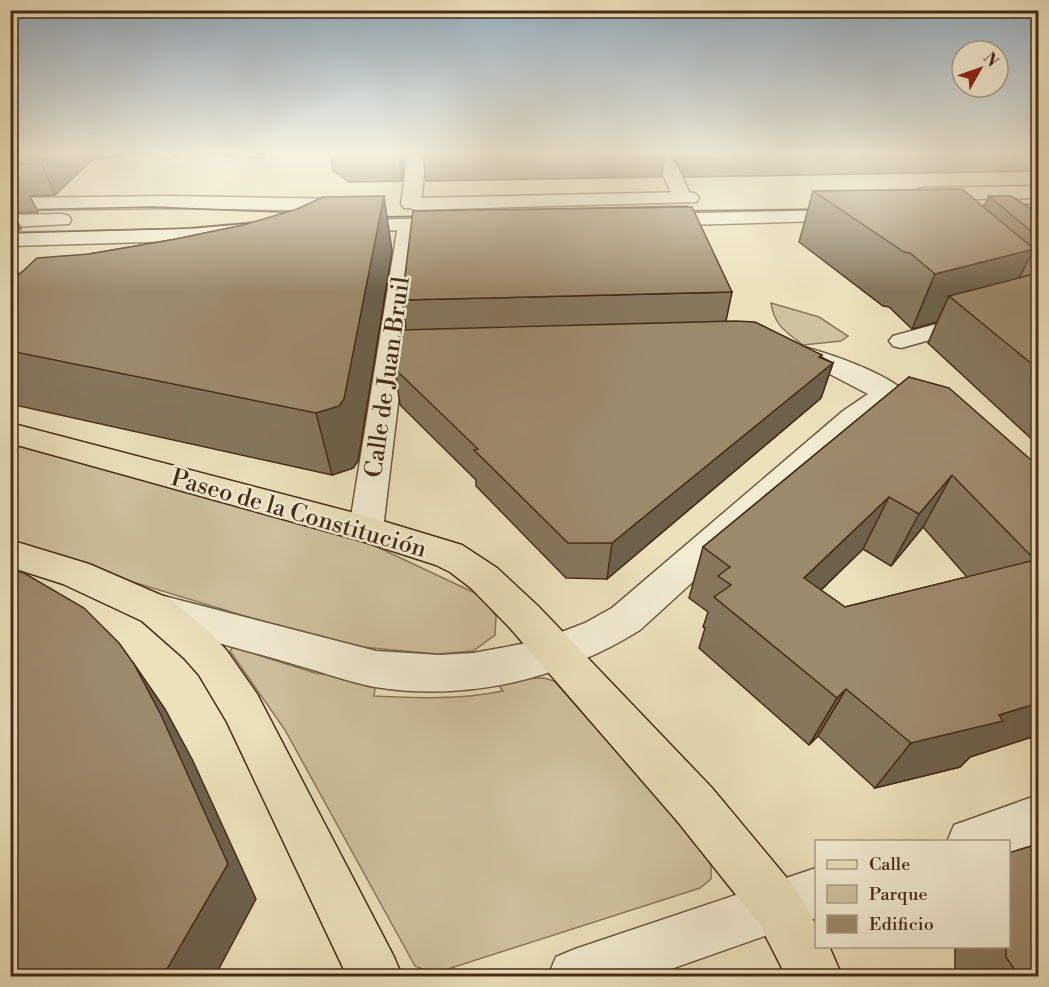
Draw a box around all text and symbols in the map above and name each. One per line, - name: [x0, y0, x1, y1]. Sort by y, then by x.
- north arrow: [950, 39, 1010, 99]
- text: N: [979, 49, 1003, 72]
- street label: Calle de Juan Bruil: [359, 275, 417, 480]
- street label: Paseo de la Constitución: [168, 463, 430, 565]
- legend: [815, 840, 1010, 948]
- text: Calle: [869, 853, 910, 876]
- text: Parque: [869, 883, 928, 906]
- text: Edificio: [869, 913, 934, 936]

